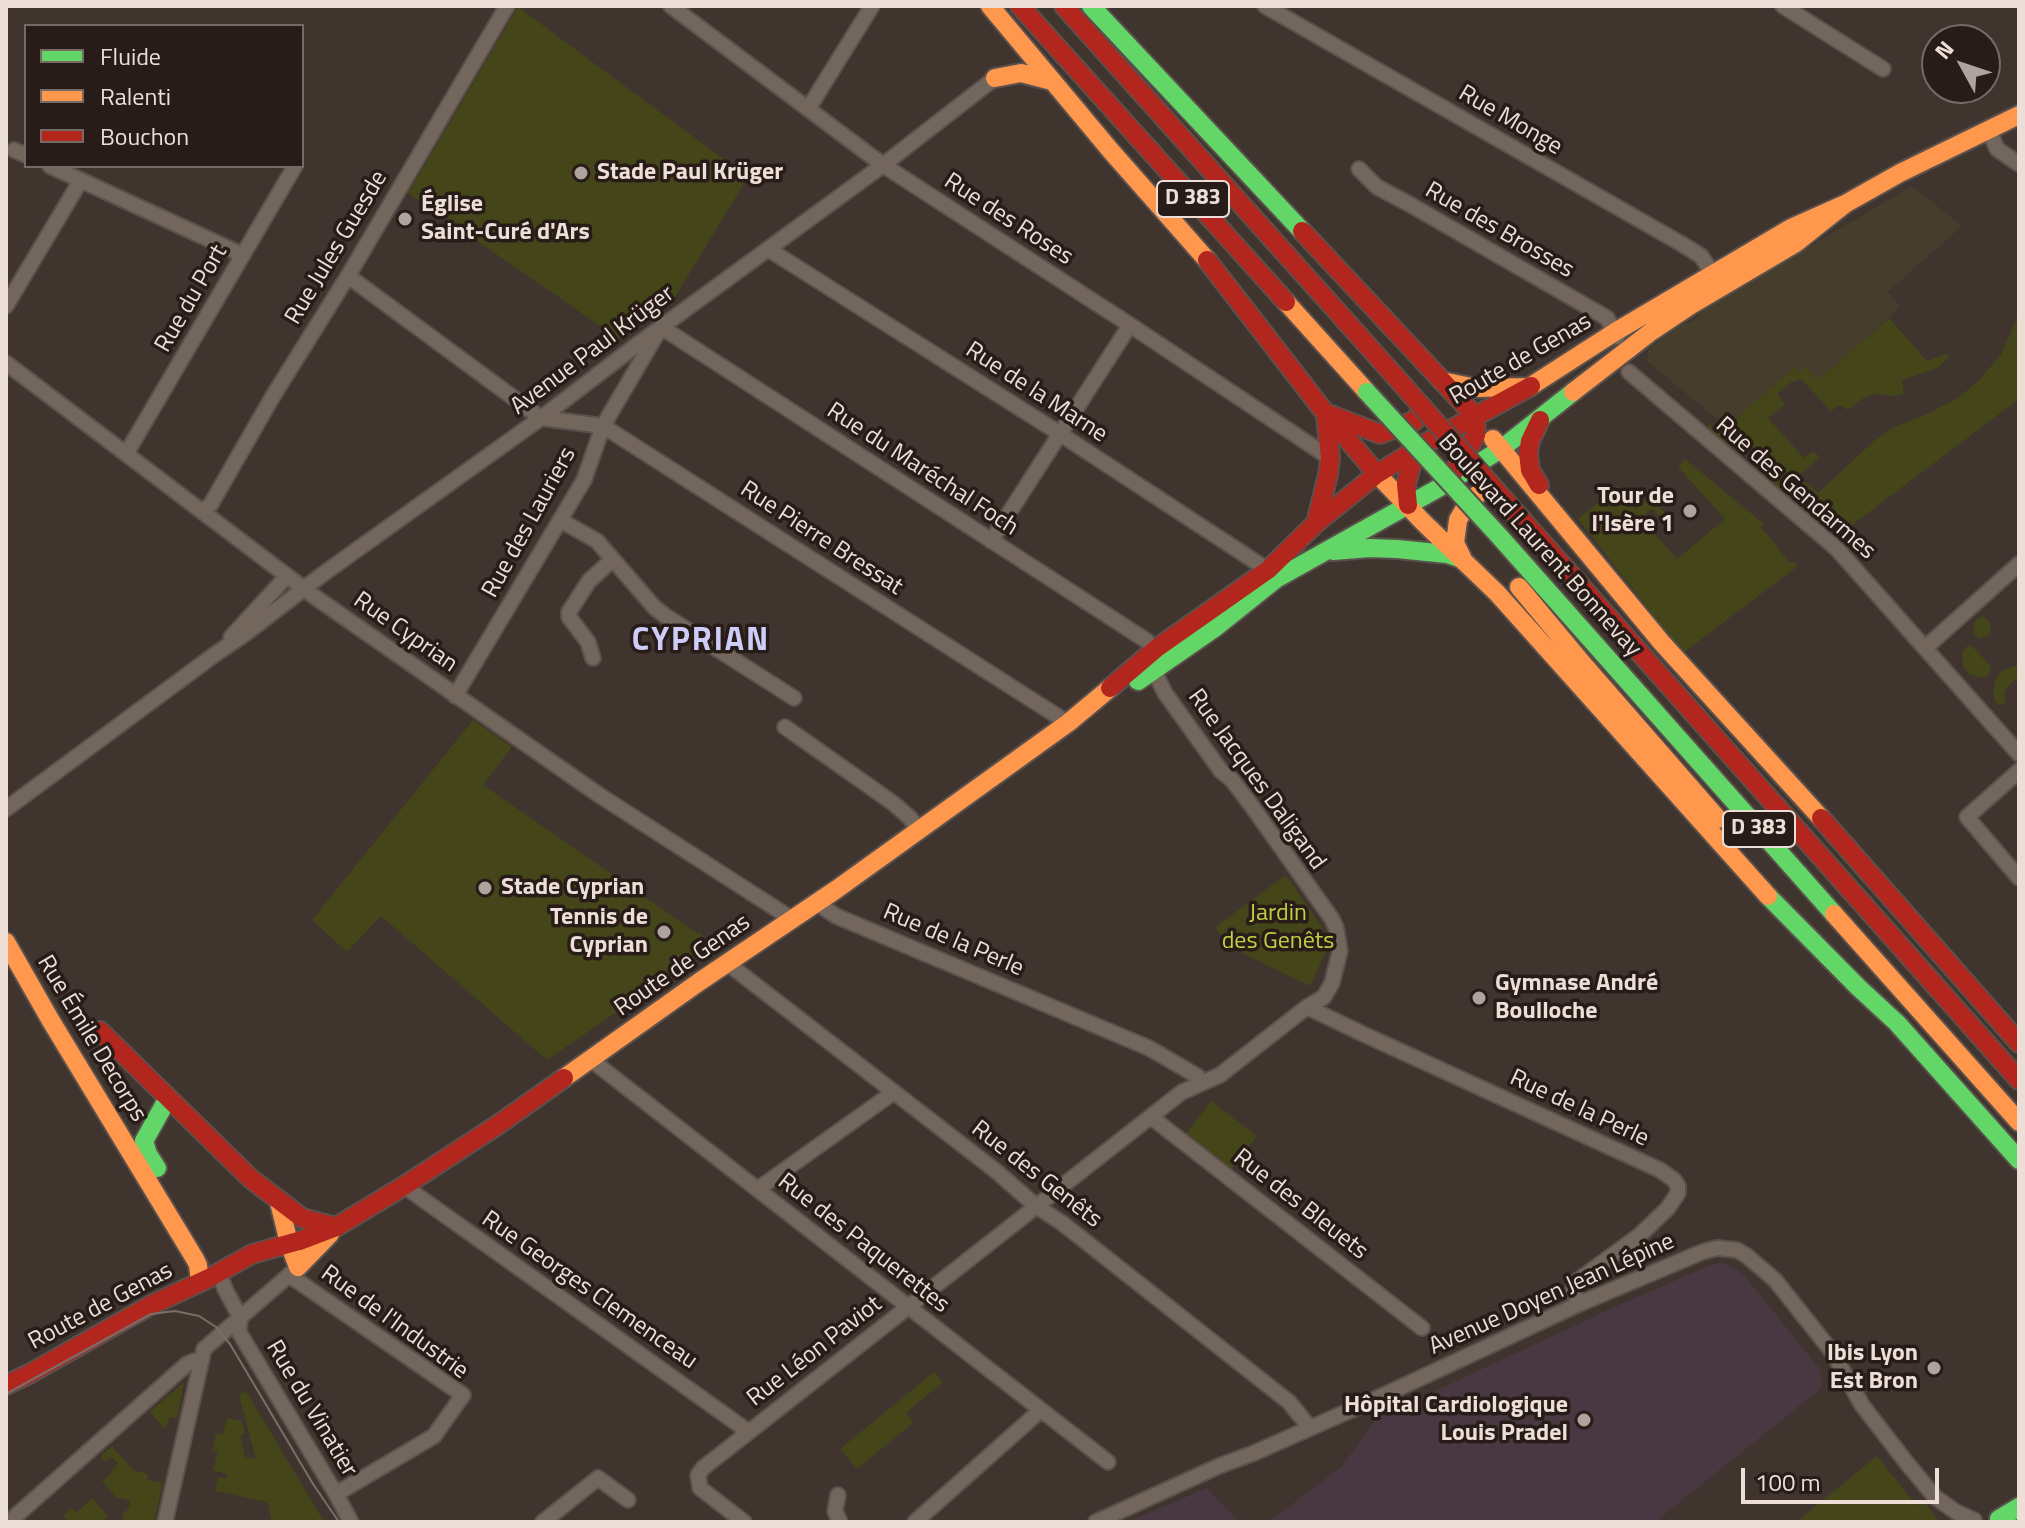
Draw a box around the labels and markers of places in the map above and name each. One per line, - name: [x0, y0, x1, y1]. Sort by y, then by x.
- place label: Stade Paul Krüger: [597, 159, 783, 187]
- marker: Stade Paul Krüger: [572, 164, 590, 182]
- place label: Église Saint-Curé d'Ars: [421, 191, 590, 247]
- marker: Église Saint-Curé d'Ars: [396, 210, 414, 228]
- place label: Tour de l'Isère 1: [1591, 483, 1674, 539]
- marker: Tour de l'Isère 1: [1681, 502, 1699, 520]
- place label: Stade Cyprian: [501, 874, 644, 902]
- marker: Stade Cyprian: [476, 879, 494, 897]
- place label: Tennis de Cyprian: [550, 904, 648, 960]
- marker: Tennis de Cyprian: [655, 923, 673, 941]
- place label: Gymnase André Boulloche: [1495, 970, 1658, 1026]
- marker: Gymnase André Boulloche: [1470, 989, 1488, 1007]
- place label: Ibis Lyon Est Bron: [1827, 1340, 1918, 1396]
- marker: Ibis Lyon Est Bron: [1925, 1359, 1943, 1377]
- place label: Hôpital Cardiologique Louis Pradel: [1344, 1392, 1568, 1448]
- marker: Hôpital Cardiologique Louis Pradel: [1575, 1411, 1593, 1429]

